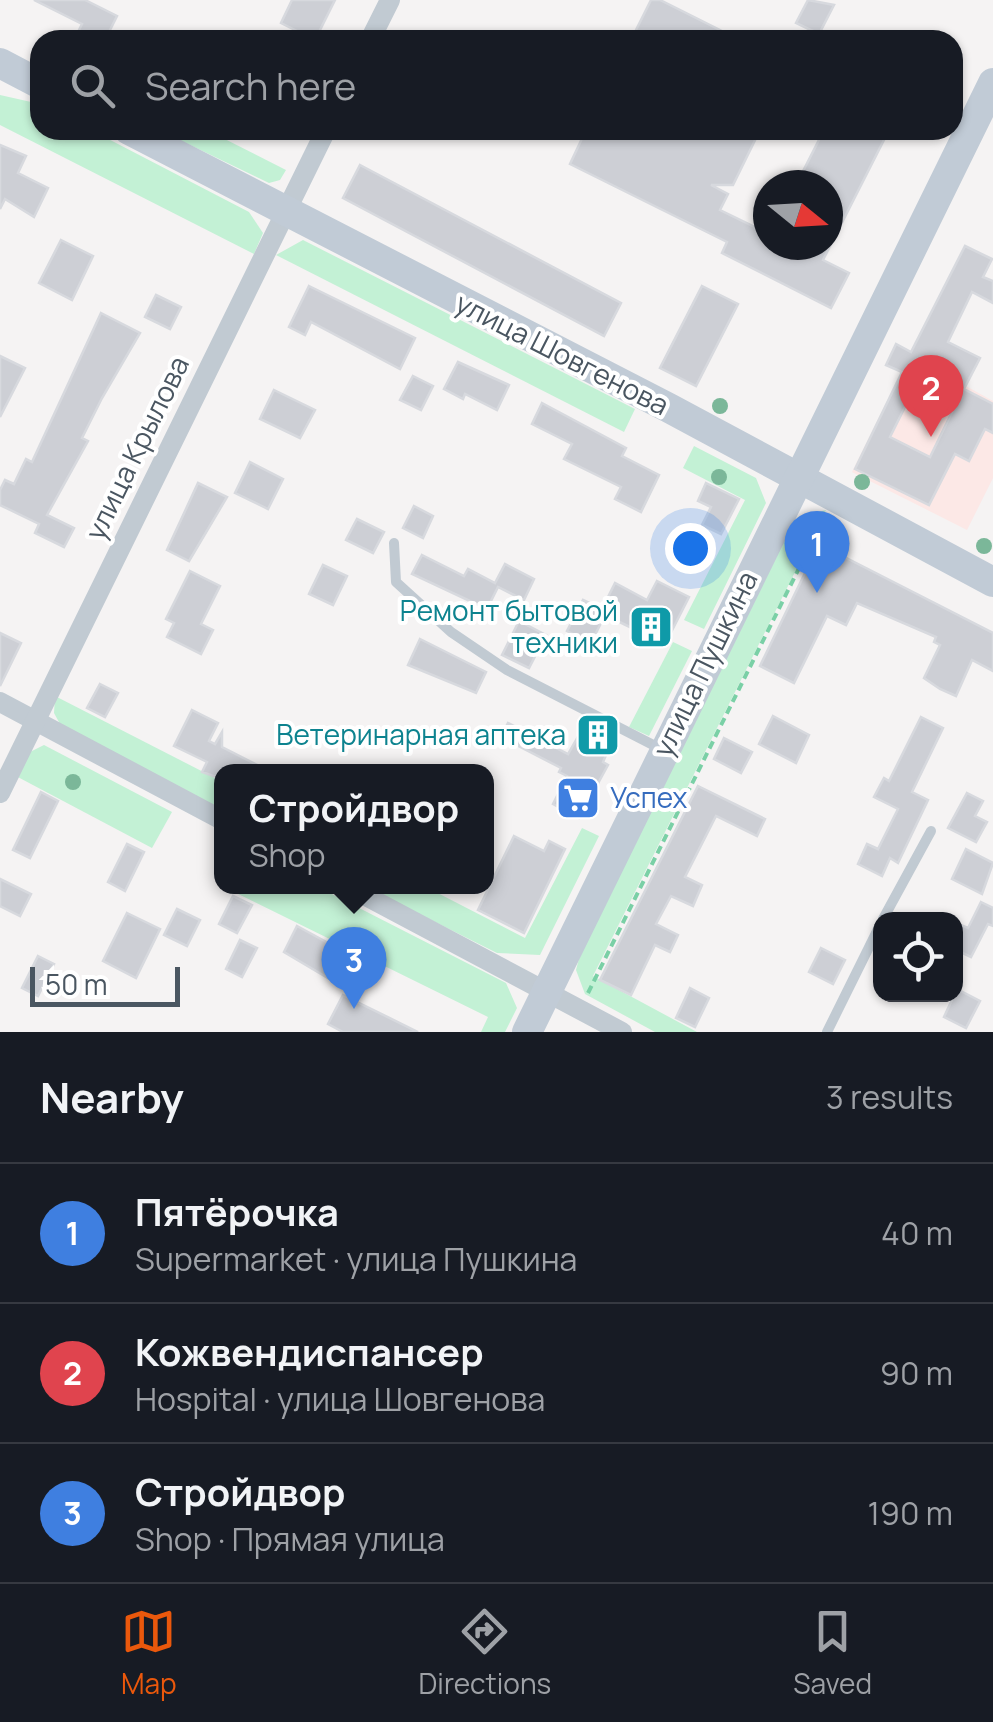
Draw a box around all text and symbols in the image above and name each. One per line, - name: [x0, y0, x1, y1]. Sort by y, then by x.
- search box: [30, 30, 963, 140]
- icon: search: [65, 58, 120, 113]
- text: Search here: [145, 59, 356, 111]
- north arrow: [753, 170, 843, 260]
- street label: улица Шовгенова: [449, 283, 676, 423]
- street label: улица Крылова: [75, 349, 197, 546]
- pin: 2: [898, 354, 964, 437]
- pin: 1: [784, 510, 850, 593]
- your location: [665, 523, 716, 574]
- street label: улица Пушкина: [643, 564, 765, 763]
- place label: Ремонт бытовой техники: [400, 591, 618, 661]
- building icon: Ремонт бытовой техники: [628, 604, 674, 650]
- building icon: Ветеринарная аптека: [575, 712, 621, 758]
- place label: Ветеринарная аптека: [276, 715, 566, 753]
- popup: [214, 764, 494, 894]
- supermarket icon: Успех: [555, 775, 601, 821]
- place label: Успех: [610, 778, 687, 816]
- text: Стройдвор: [249, 781, 459, 833]
- text: Shop: [249, 833, 325, 877]
- map controls: [873, 912, 963, 1002]
- button: locate: [873, 912, 963, 1002]
- pin: 3: [322, 926, 386, 1009]
- scale bar: [30, 962, 180, 1006]
- text: 50 m: [45, 965, 108, 1003]
- text: Nearby: [40, 1068, 184, 1126]
- text: 3 results: [826, 1075, 953, 1119]
- text: Пятёрочка: [135, 1185, 339, 1237]
- text: 1: [65, 1211, 80, 1255]
- text: 40 m: [881, 1211, 953, 1255]
- text: Supermarket · улица Пушкина: [135, 1237, 577, 1281]
- text: Кожвендиспансер: [135, 1325, 484, 1377]
- text: 2: [63, 1351, 82, 1395]
- text: 90 m: [880, 1351, 953, 1395]
- text: Hospital · улица Шовгенова: [135, 1377, 545, 1421]
- text: Стройдвор: [135, 1465, 345, 1517]
- text: 3: [63, 1491, 82, 1535]
- text: 190 m: [868, 1491, 953, 1535]
- text: Shop · Прямая улица: [135, 1517, 445, 1561]
- tab: Map: [121, 1604, 177, 1702]
- tab: Directions: [419, 1604, 551, 1702]
- tab: Saved: [793, 1604, 872, 1702]

